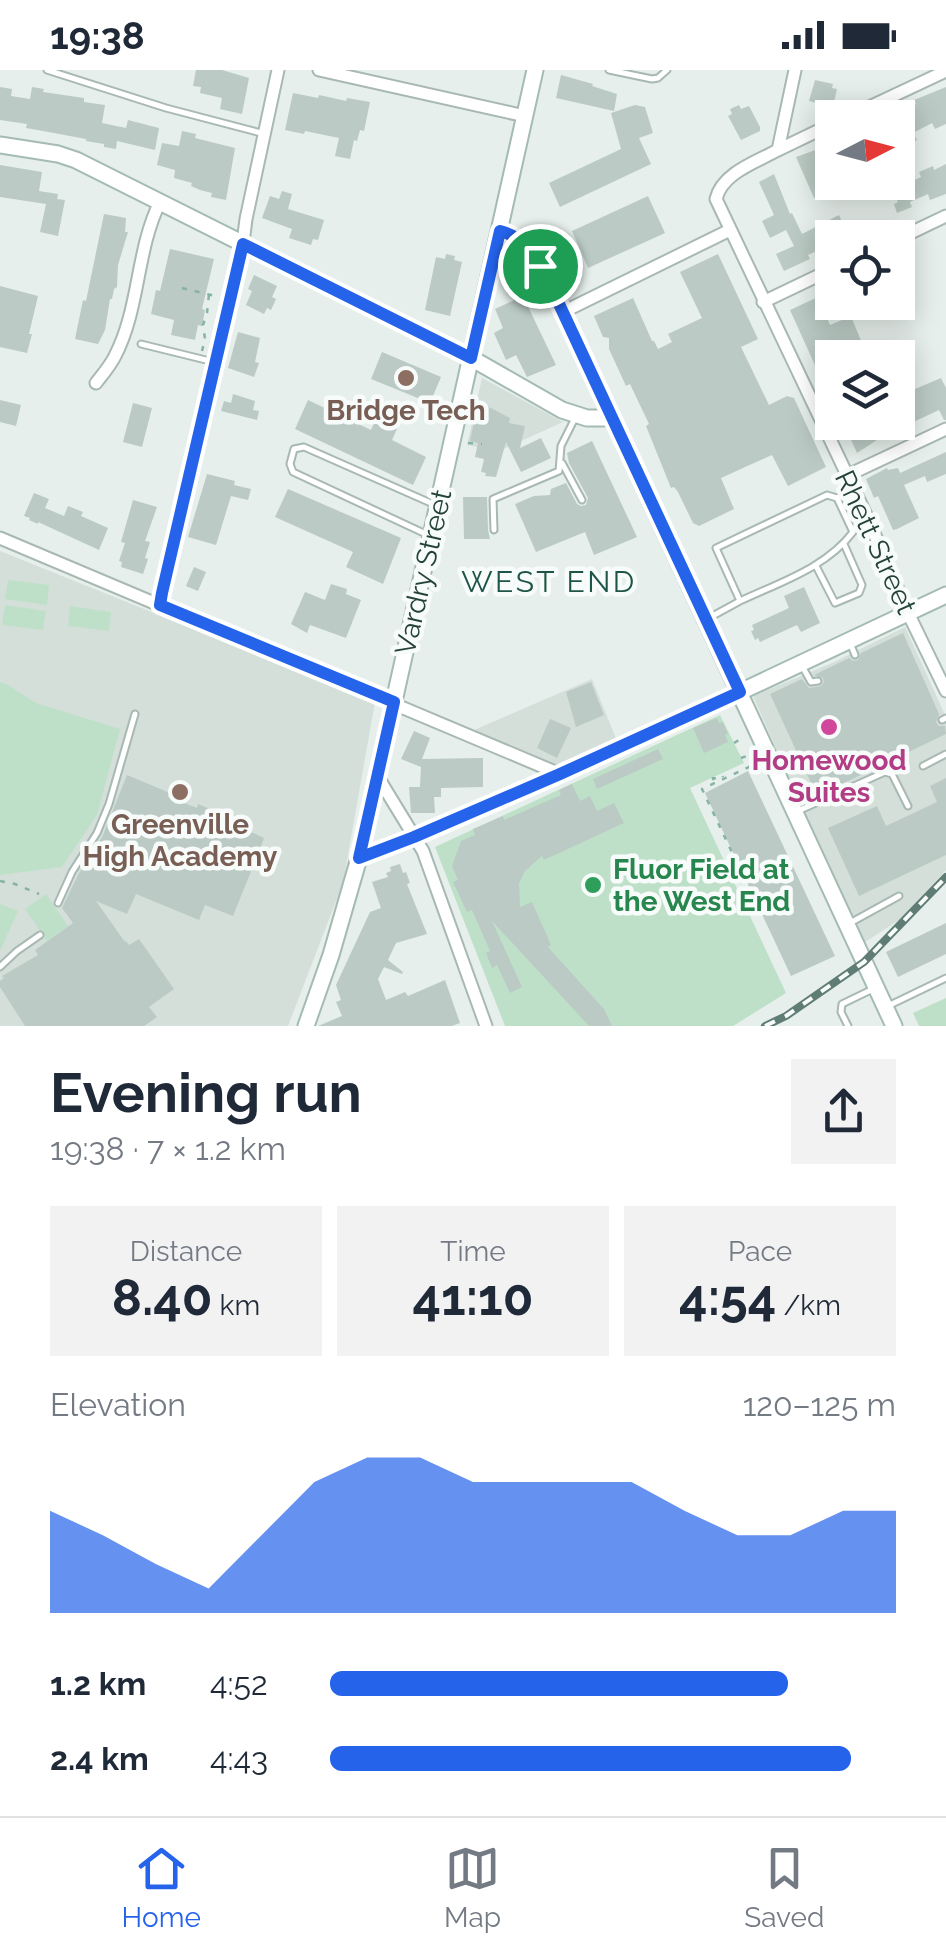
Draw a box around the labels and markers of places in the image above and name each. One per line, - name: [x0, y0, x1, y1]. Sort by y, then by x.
- pin: [498, 224, 583, 309]
- marker: Bridge Tech: [395, 367, 417, 389]
- place label: Bridge Tech: [326, 394, 486, 427]
- marker: Homewood Suites: [818, 716, 840, 738]
- place label: Homewood Suites: [752, 744, 906, 809]
- marker: Greenville High Academy: [169, 781, 191, 803]
- place label: Greenville High Academy: [83, 808, 278, 873]
- place label: Fluor Field at the West End: [613, 853, 790, 918]
- marker: Fluor Field at the West End: [582, 874, 604, 896]

